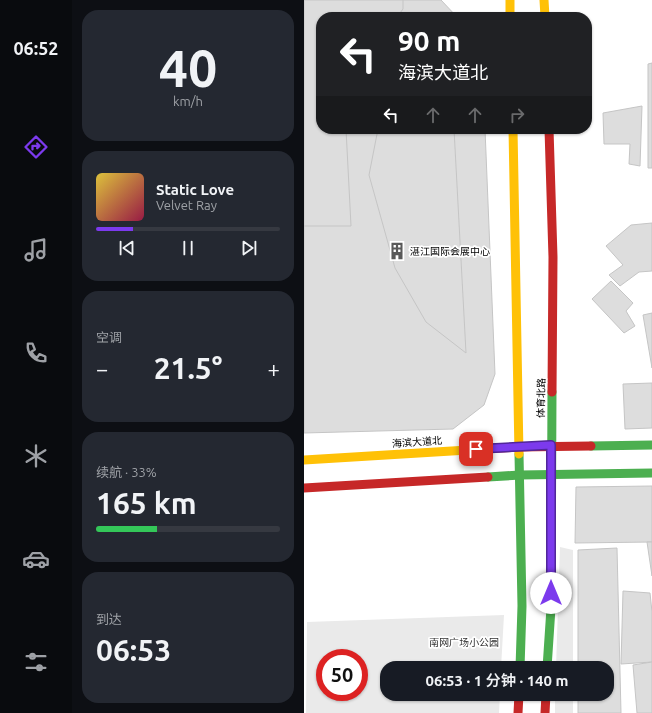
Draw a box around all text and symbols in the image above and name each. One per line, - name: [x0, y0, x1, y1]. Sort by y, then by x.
- text: 90 m: [398, 25, 460, 56]
- icon: left: [332, 28, 384, 80]
- text: 06:52: [13, 38, 59, 58]
- text: 40: [159, 39, 217, 97]
- text: 海滨大道北: [398, 62, 488, 82]
- text: km/h: [173, 94, 203, 108]
- icon: left: [380, 104, 402, 126]
- icon: ahead: [422, 104, 444, 126]
- icon: ahead: [464, 104, 486, 126]
- icon: right: [506, 104, 528, 126]
- icon: directions: [22, 133, 50, 161]
- text: Static Love: [156, 181, 234, 198]
- text: Velvet Ray: [156, 198, 217, 212]
- icon: music: [22, 236, 50, 264]
- icon: previous: [116, 237, 138, 259]
- icon: pause: [177, 237, 199, 259]
- icon: next: [238, 237, 260, 259]
- building icon: 湛江国际会展中心: [387, 241, 407, 261]
- place label: 湛江国际会展中心: [410, 246, 490, 257]
- text: 空调: [96, 330, 122, 344]
- icon: phone: [22, 339, 50, 367]
- text: 21.5°: [154, 351, 222, 385]
- text: −: [96, 356, 108, 381]
- text: +: [268, 356, 280, 381]
- street label: 体育北路: [535, 378, 547, 418]
- pin: [459, 432, 493, 466]
- street label: 海滨大道北: [392, 435, 442, 449]
- icon: arrive: [465, 438, 487, 460]
- icon: climate: [22, 442, 50, 470]
- text: 续航 · 33%: [96, 465, 157, 479]
- text: 165 km: [96, 486, 197, 520]
- icon: car: [22, 545, 50, 573]
- position arrow: [530, 572, 572, 614]
- text: 到达: [96, 612, 122, 626]
- text: 06:53: [96, 633, 171, 667]
- park label: 南网广场小公园: [429, 637, 499, 648]
- icon: filters: [22, 648, 50, 676]
- speed limit sign: 50: [316, 649, 368, 701]
- text: 06:53 · 1 分钟 · 140 m: [425, 672, 569, 689]

